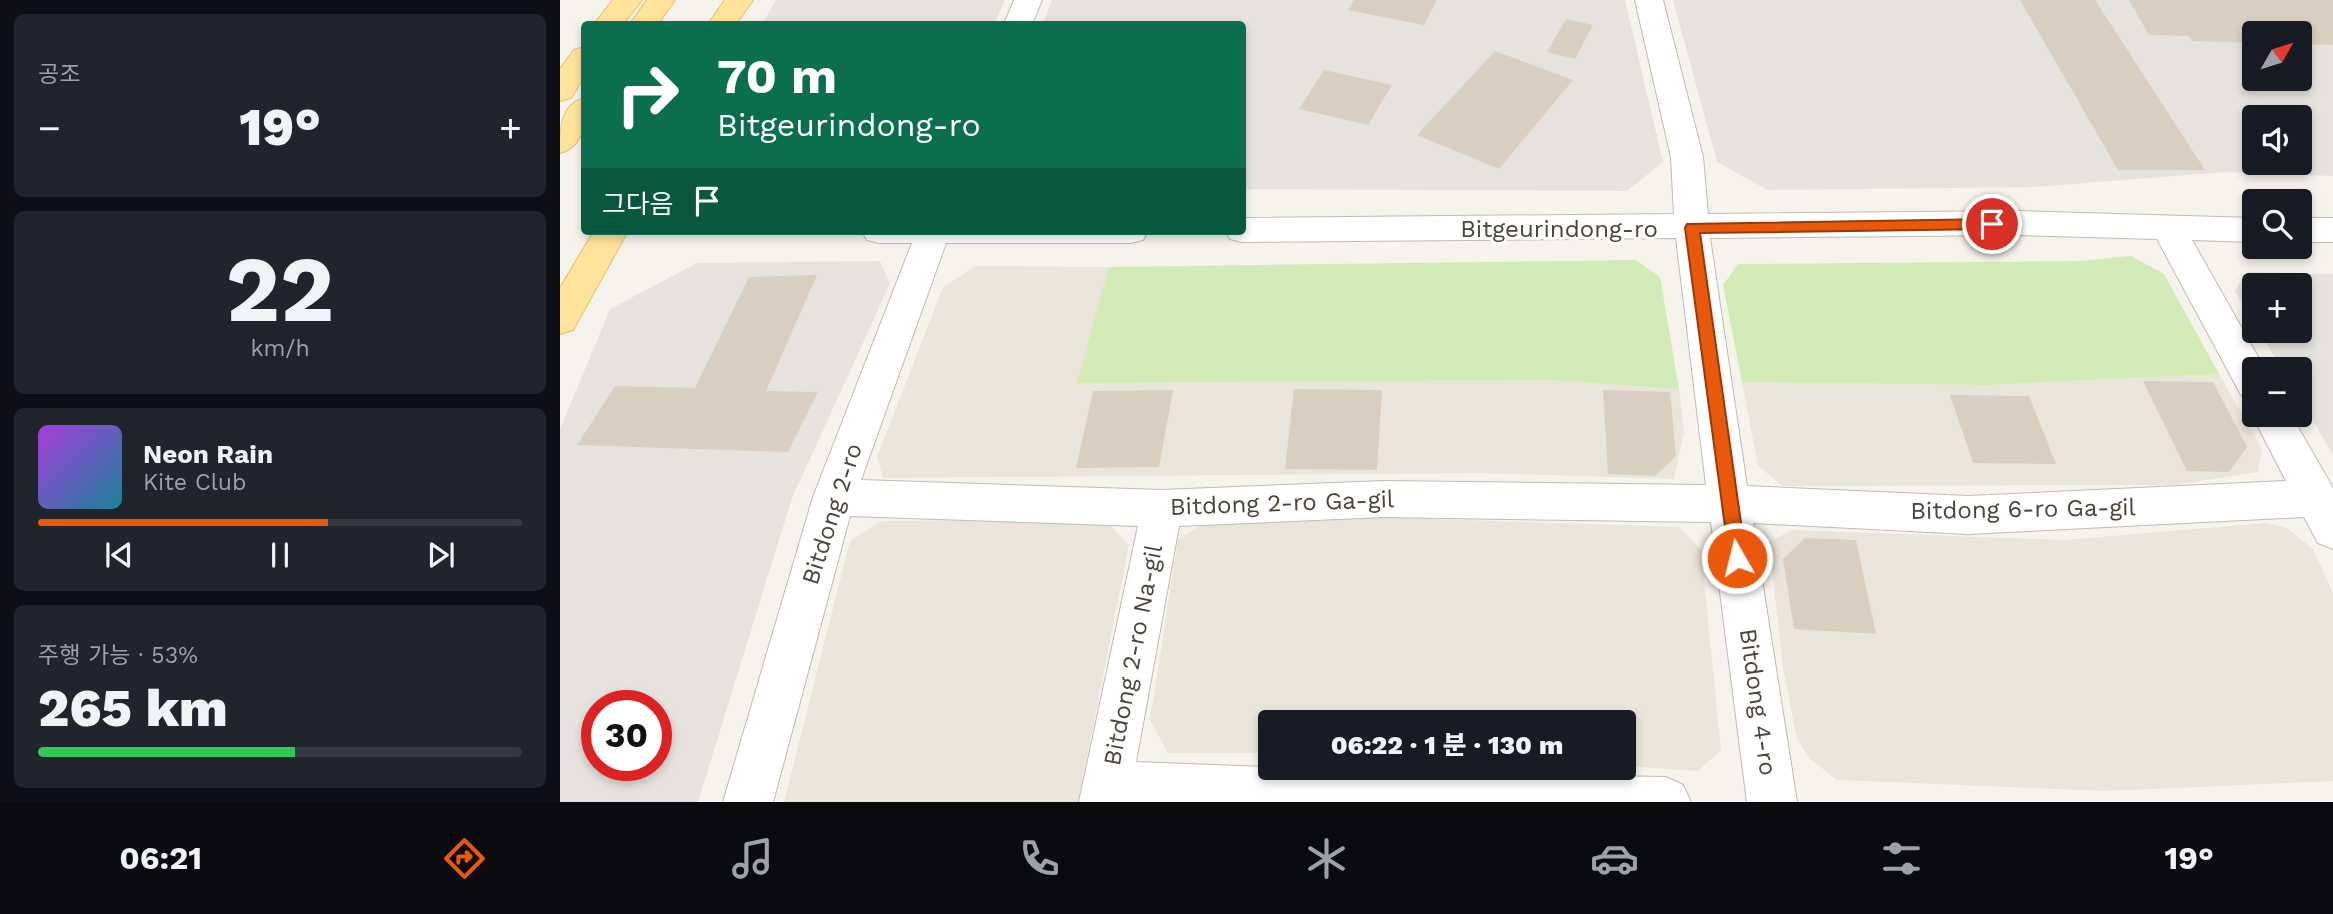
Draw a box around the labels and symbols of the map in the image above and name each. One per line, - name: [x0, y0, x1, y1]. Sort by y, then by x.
- north arrow: [2242, 21, 2312, 91]
- pin: [1962, 194, 2022, 254]
- street label: Bitgeurindong-ro: [1460, 215, 1658, 243]
- street label: Bitdong 2-ro: [796, 440, 868, 588]
- street label: Bitdong 2-ro Ga-gil: [1169, 485, 1395, 521]
- street label: Bitdong 6-ro Ga-gil: [1910, 493, 2137, 525]
- position arrow: [1700, 521, 1774, 595]
- street label: Bitdong 2-ro Na-gil: [1098, 542, 1168, 768]
- street label: Bitdong 4-ro: [1734, 627, 1782, 777]
- speed limit sign: 30: [581, 690, 672, 781]

